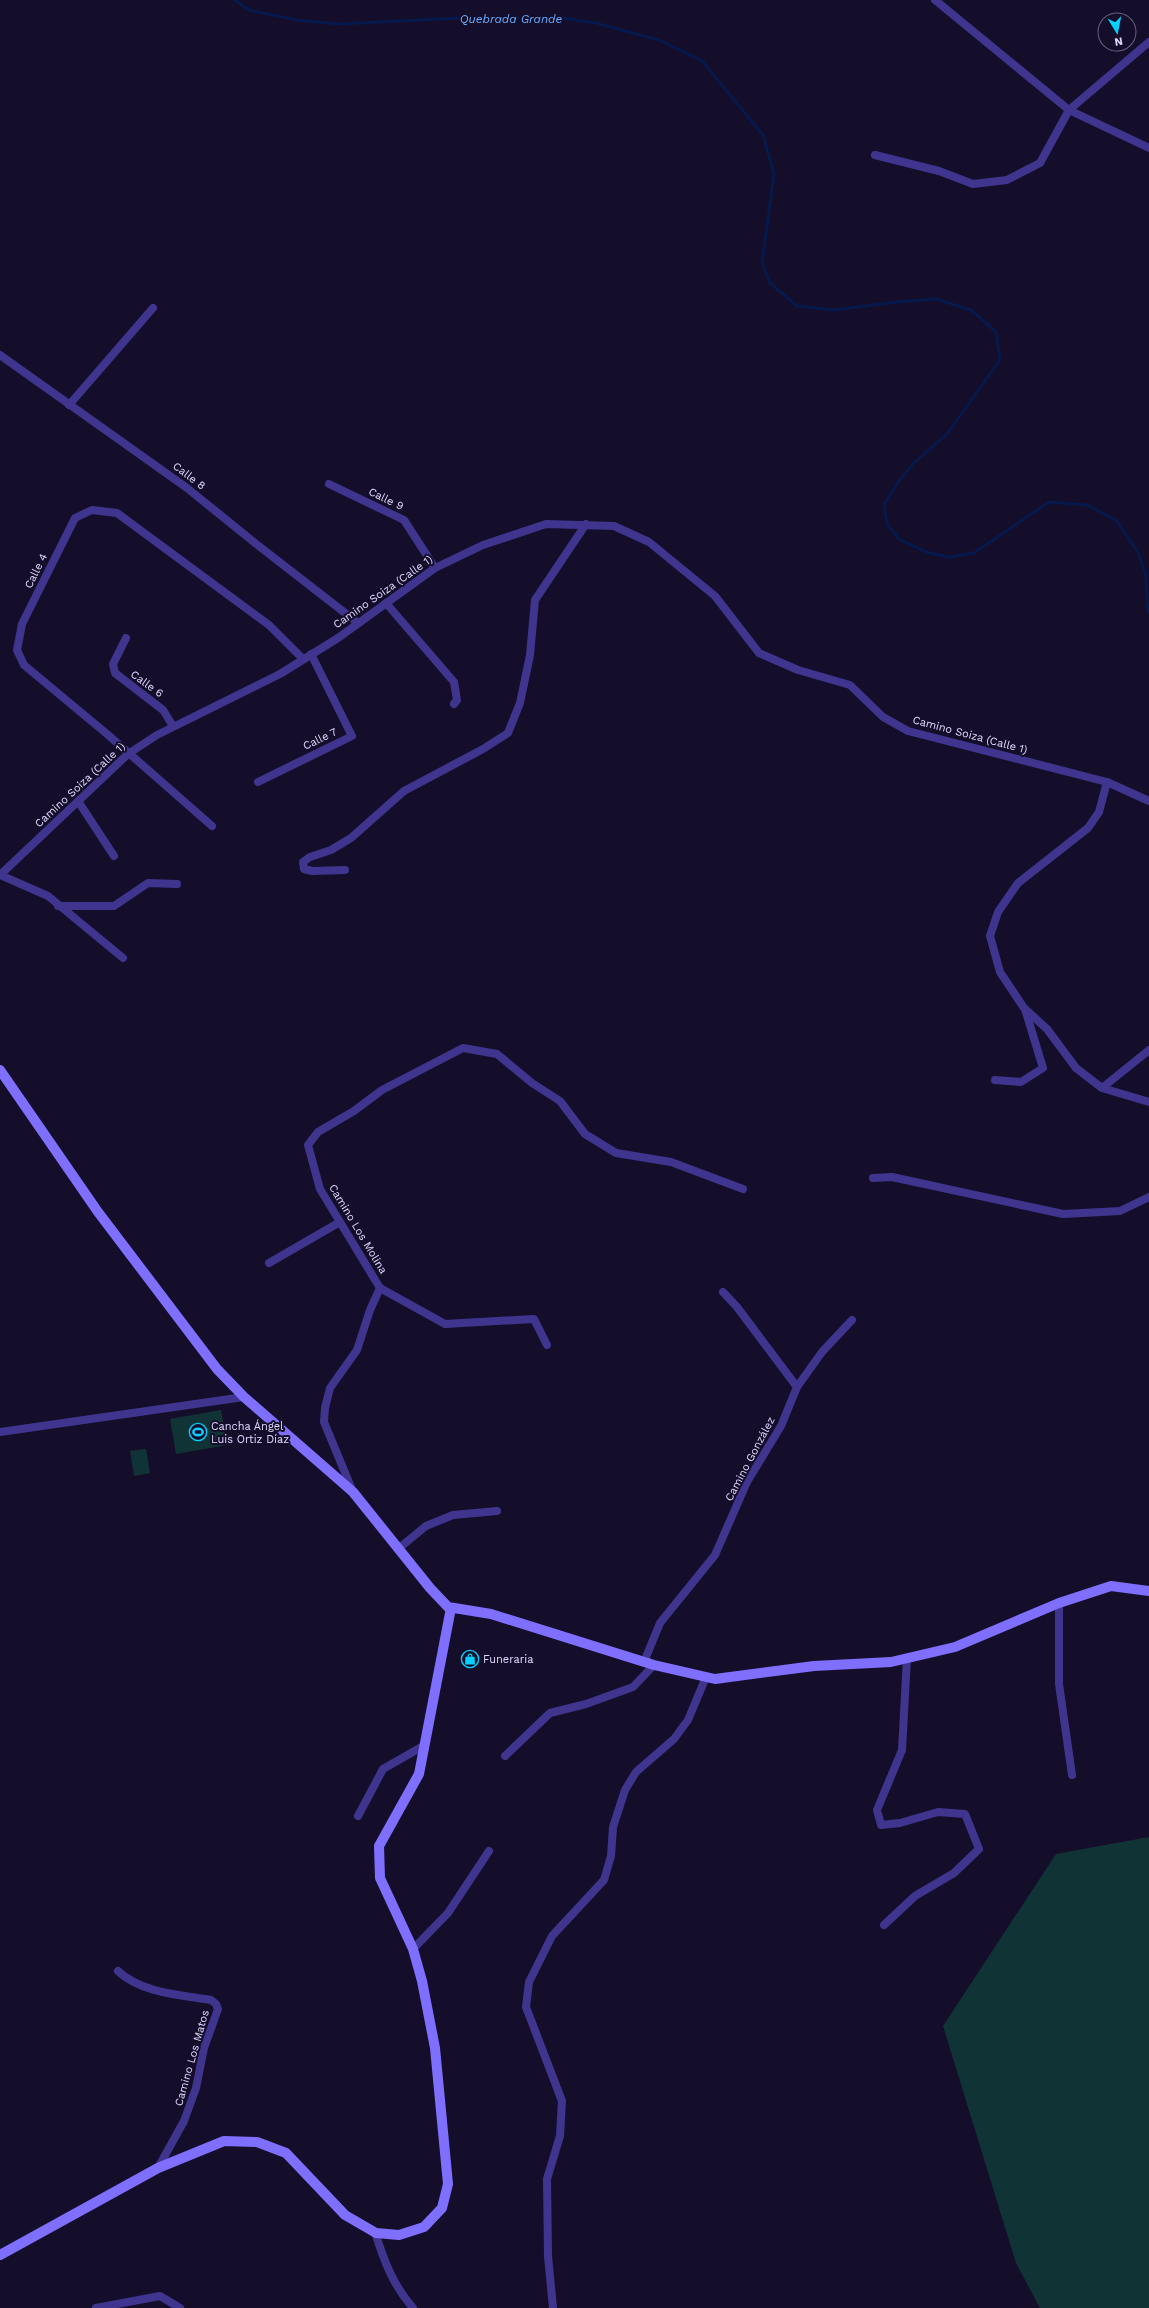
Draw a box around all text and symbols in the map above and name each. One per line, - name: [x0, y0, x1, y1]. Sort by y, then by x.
- water label: Quebrada Grande: [460, 12, 563, 26]
- north arrow: [1097, 12, 1137, 52]
- text: N: [1114, 34, 1124, 48]
- street label: Calle 8: [170, 460, 208, 493]
- street label: Calle 9: [366, 485, 406, 513]
- street label: Calle 4: [22, 551, 50, 591]
- street label: Camino Soiza (Calle 1): [331, 553, 435, 631]
- street label: Calle 6: [128, 668, 166, 700]
- street label: Camino Soiza (Calle 1): [911, 713, 1029, 757]
- street label: Calle 7: [301, 725, 339, 753]
- street label: Camino Soiza (Calle 1): [32, 740, 128, 830]
- street label: Camino Los Molina: [326, 1182, 390, 1276]
- street label: Camino González: [722, 1415, 778, 1503]
- place label: Cancha Ángel Luis Ortiz Díaz: [211, 1419, 289, 1446]
- sports icon: Cancha Ángel Luis Ortiz Díaz: [188, 1422, 208, 1442]
- shop icon: Funeraria: [460, 1649, 480, 1669]
- place label: Funeraria: [483, 1653, 533, 1666]
- street label: Camino Los Matos: [172, 2008, 212, 2107]

